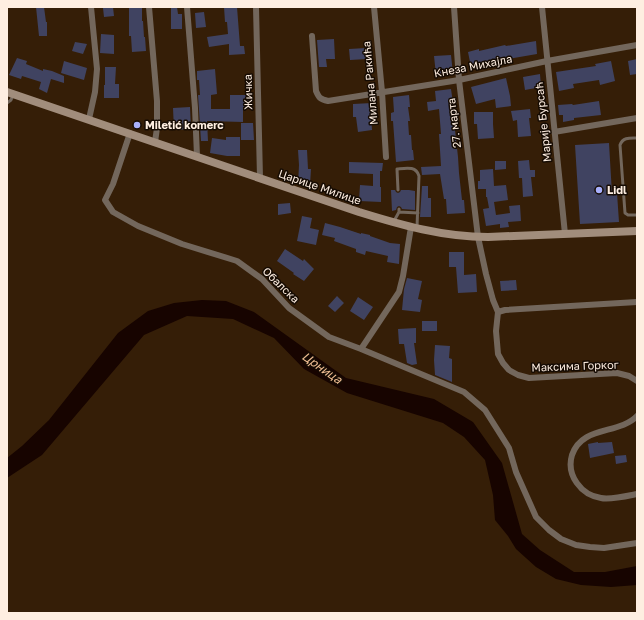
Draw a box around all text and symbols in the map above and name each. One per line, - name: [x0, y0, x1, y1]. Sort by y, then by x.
- street label: Милана Ракића: [359, 41, 380, 125]
- street label: Кнеза Михајла: [433, 52, 513, 79]
- street label: Жичка: [241, 74, 254, 110]
- street label: Марије Бурсаћ: [532, 81, 553, 163]
- street label: 27. марта: [444, 97, 463, 149]
- place label: Miletić komerc: [145, 118, 224, 131]
- marker: Miletić komerc: [132, 120, 142, 130]
- street label: Царице Милице: [277, 166, 363, 207]
- place label: Lidl: [607, 183, 627, 196]
- marker: Lidl: [594, 185, 604, 195]
- street label: Обалска: [260, 264, 302, 305]
- water label: Црница: [299, 348, 346, 387]
- street label: Максима Горког: [531, 357, 619, 374]

